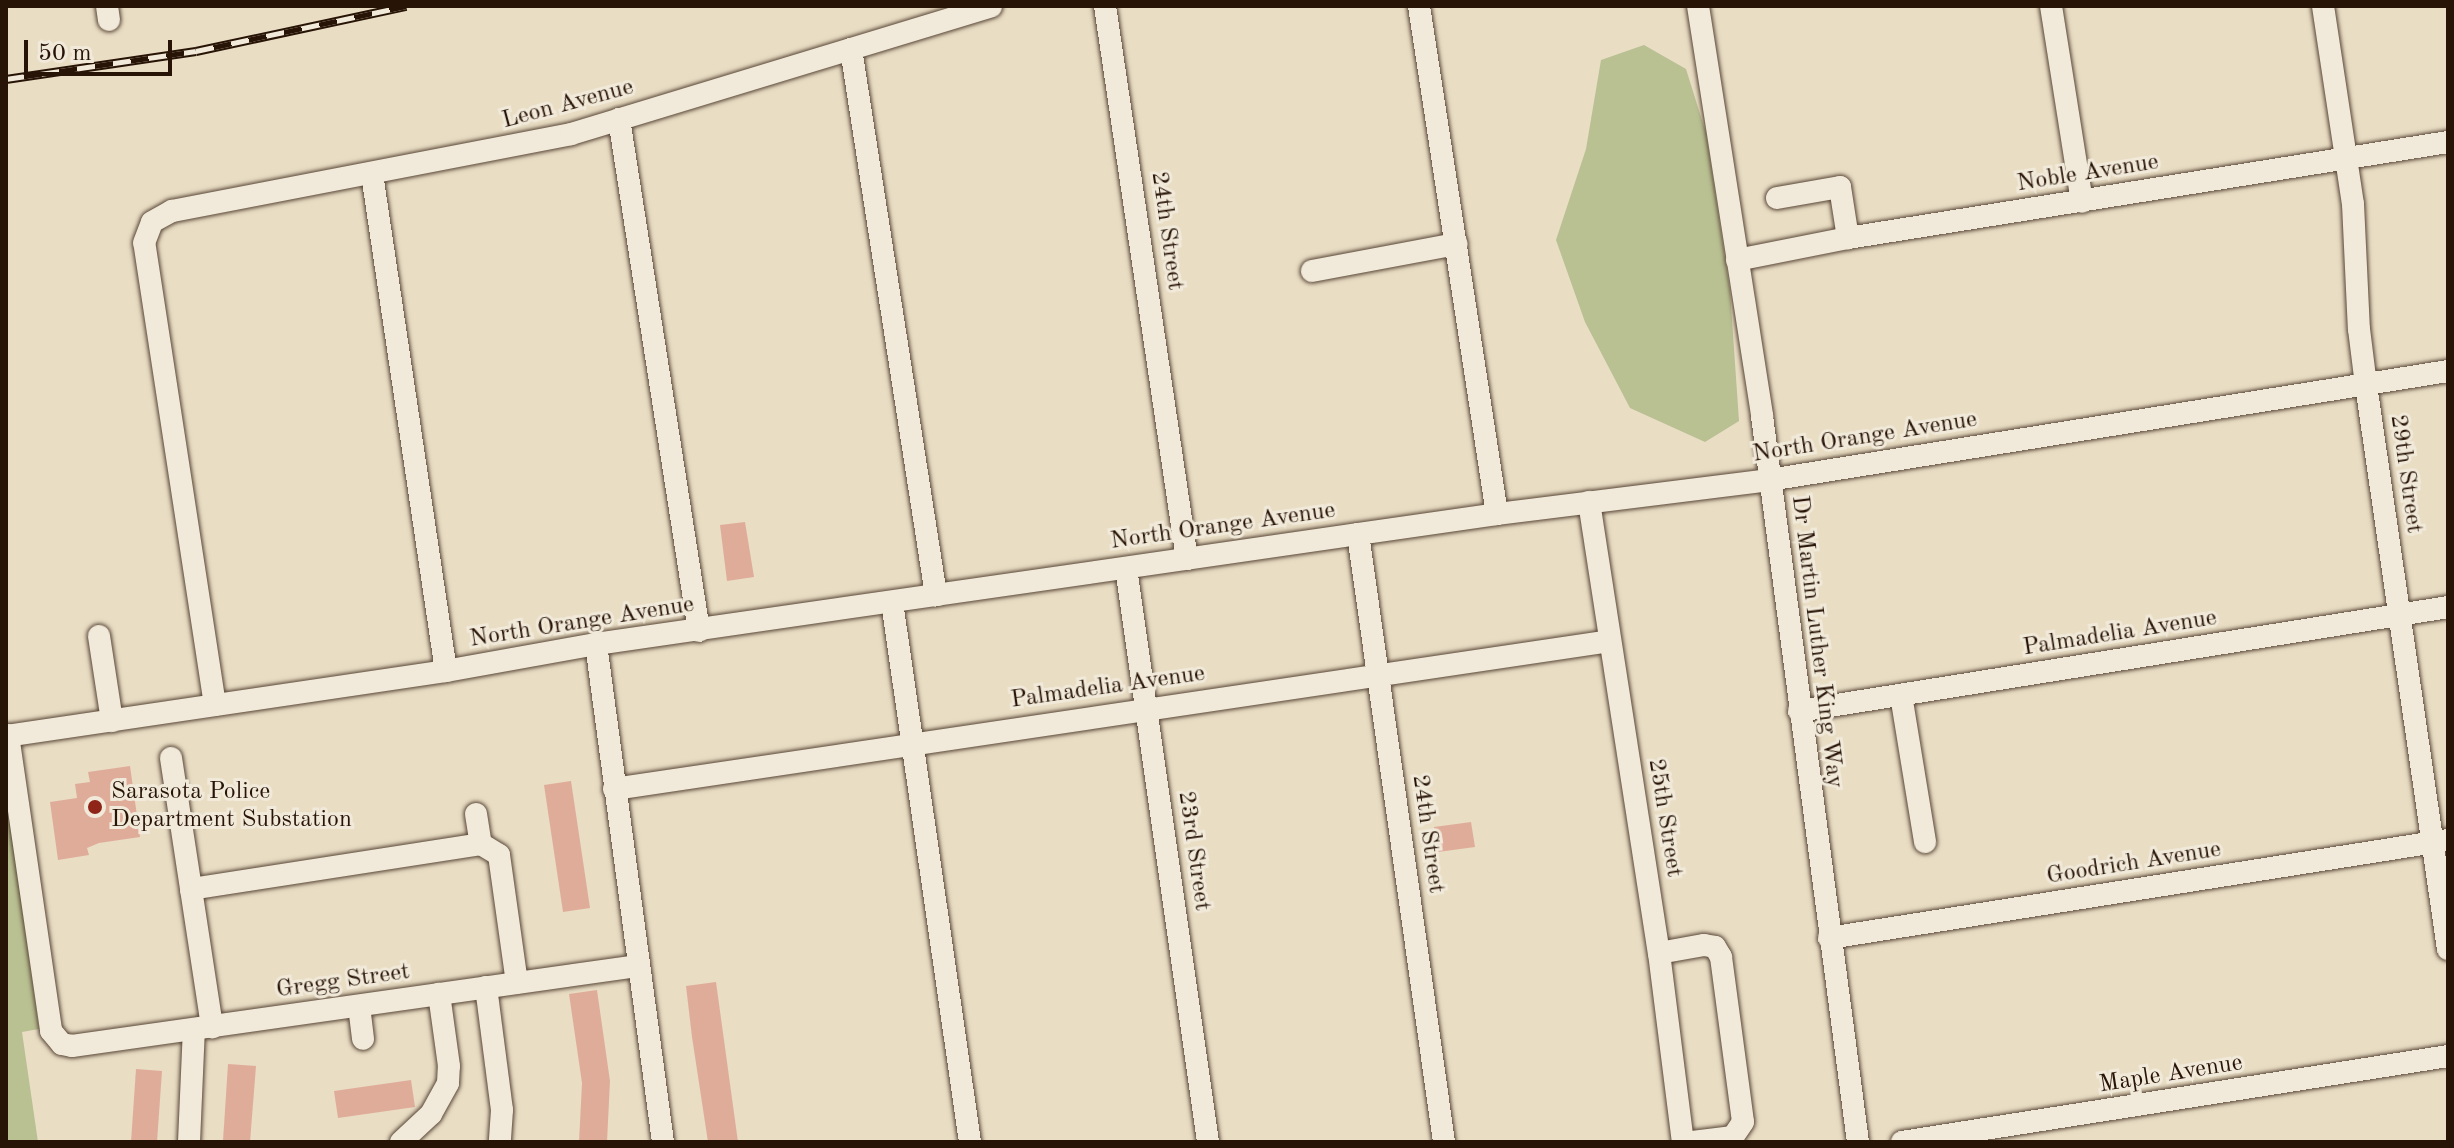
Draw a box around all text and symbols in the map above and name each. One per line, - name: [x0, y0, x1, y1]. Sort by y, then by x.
- scale bar: [28, 24, 176, 74]
- text: 50 m: [38, 42, 92, 66]
- street label: Leon Avenue: [499, 74, 637, 136]
- street label: Noble Avenue: [2015, 149, 2161, 199]
- street label: 24th Street: [1143, 170, 1189, 292]
- street label: North Orange Avenue: [1751, 406, 1979, 470]
- street label: 29th Street: [2382, 413, 2428, 535]
- street label: Dr Martin Luther King Way: [1784, 494, 1848, 790]
- street label: North Orange Avenue: [1109, 497, 1337, 557]
- street label: North Orange Avenue: [468, 591, 696, 655]
- street label: Palmadelia Avenue: [2021, 604, 2219, 664]
- street label: Palmadelia Avenue: [1009, 660, 1207, 716]
- street label: 25th Street: [1640, 757, 1688, 879]
- street label: 24th Street: [1404, 773, 1450, 895]
- place label: Sarasota Police Department Substation: [111, 779, 352, 835]
- street label: 23rd Street: [1170, 789, 1216, 913]
- marker: Sarasota Police Department Substation: [86, 798, 104, 816]
- street label: Goodrich Avenue: [2045, 836, 2223, 892]
- street label: Gregg Street: [274, 958, 412, 1006]
- street label: Maple Avenue: [2097, 1049, 2245, 1101]

